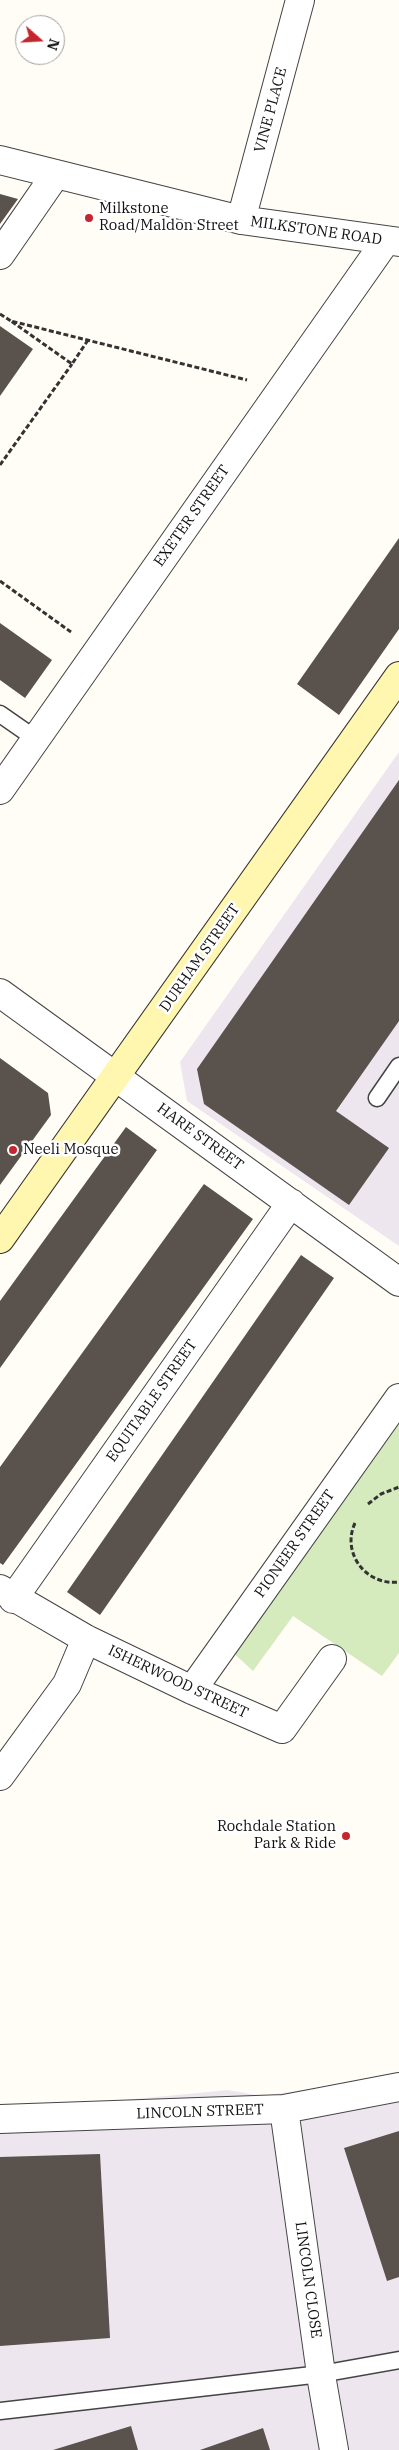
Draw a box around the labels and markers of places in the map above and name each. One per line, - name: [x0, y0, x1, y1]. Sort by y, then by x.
- place label: Milkstone Road/Maldon Street: [99, 200, 239, 235]
- marker: Milkstone Road/Maldon Street: [83, 212, 95, 224]
- place label: Neeli Mosque: [23, 1141, 119, 1159]
- marker: Neeli Mosque: [7, 1144, 19, 1156]
- place label: Rochdale Station Park & Ride: [217, 1818, 336, 1853]
- marker: Rochdale Station Park & Ride: [340, 1830, 352, 1842]

